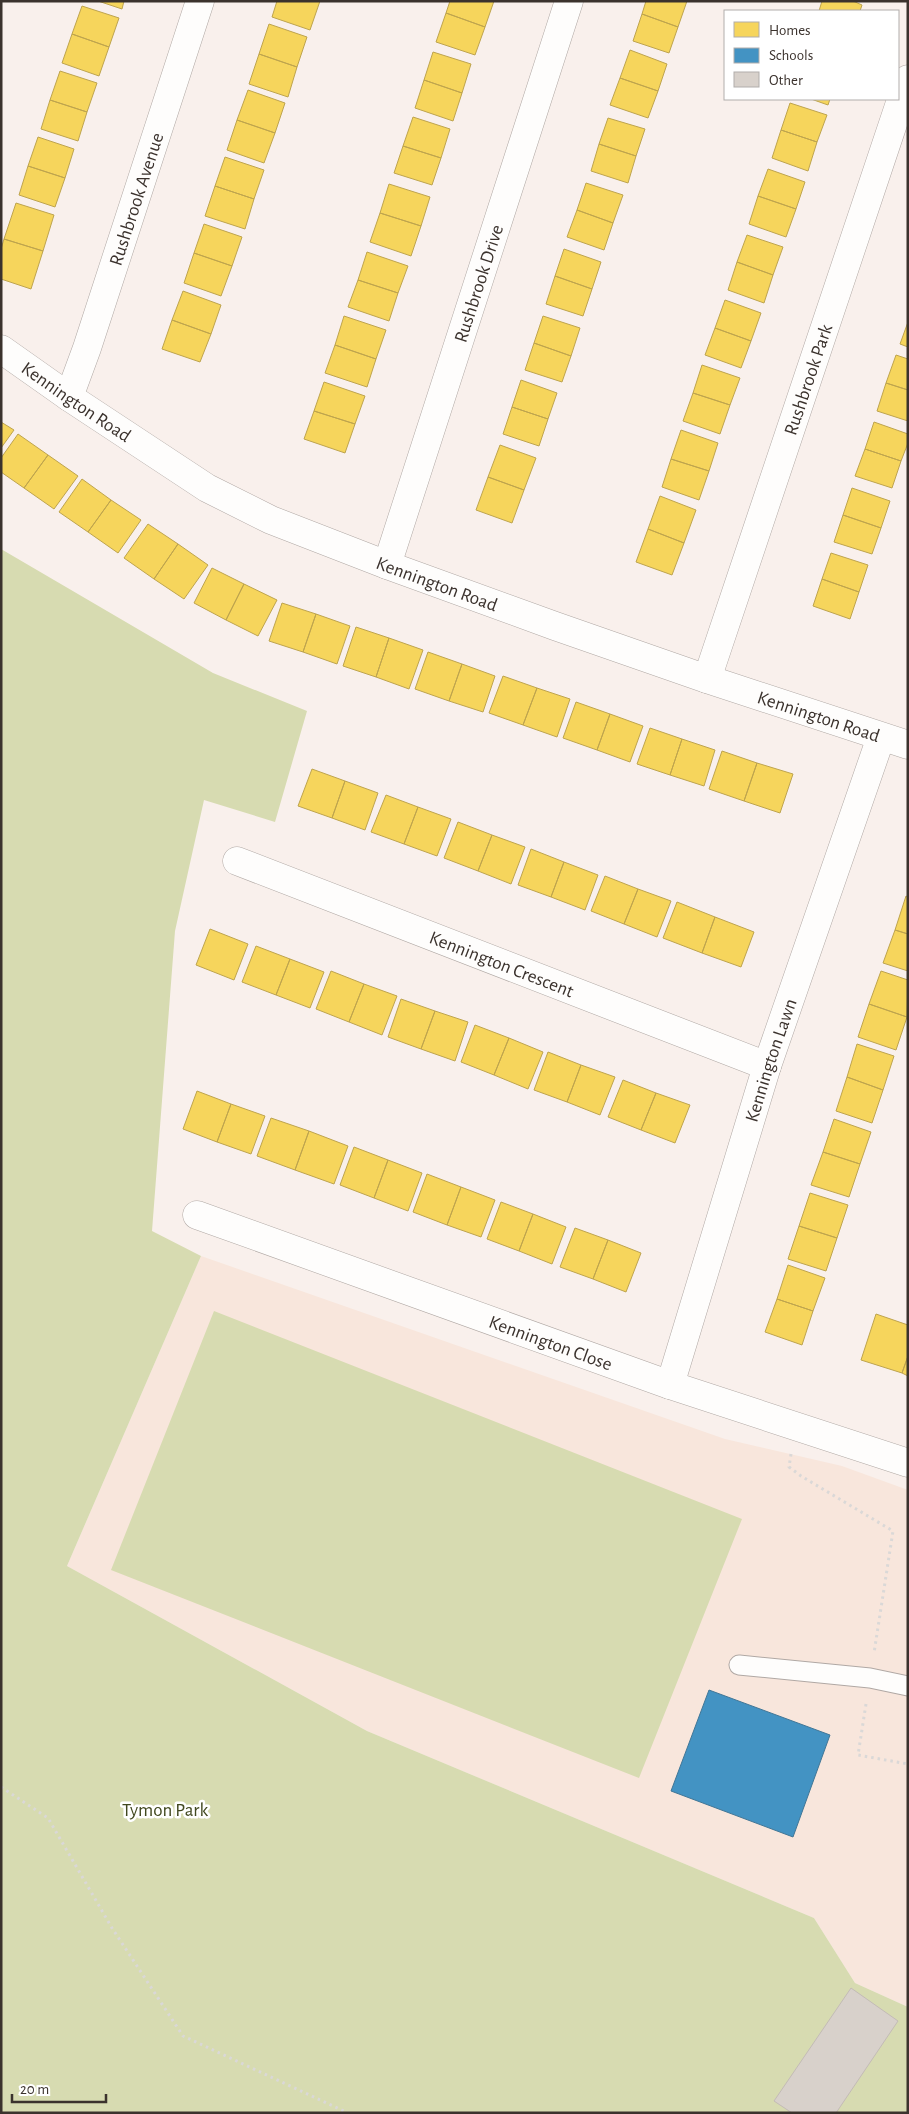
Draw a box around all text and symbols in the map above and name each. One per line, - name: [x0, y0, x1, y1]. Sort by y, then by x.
- legend: [724, 10, 899, 100]
- text: Homes: [769, 23, 811, 38]
- text: Schools: [769, 48, 813, 63]
- text: Other: [769, 73, 803, 88]
- street label: Rushbrook Avenue: [107, 131, 167, 268]
- street label: Rushbrook Drive: [451, 223, 507, 345]
- street label: Rushbrook Park: [781, 322, 836, 438]
- street label: Kennington Road: [18, 359, 134, 446]
- street label: Kennington Road: [373, 554, 500, 615]
- street label: Kennington Road: [755, 688, 882, 746]
- street label: Kennington Crescent: [426, 928, 576, 1001]
- street label: Kennington Lawn: [743, 996, 801, 1125]
- street label: Kennington Close: [486, 1313, 614, 1374]
- park label: Tymon Park: [122, 1801, 208, 1820]
- scale bar: [12, 2072, 106, 2104]
- text: 20 m: [20, 2082, 49, 2097]

